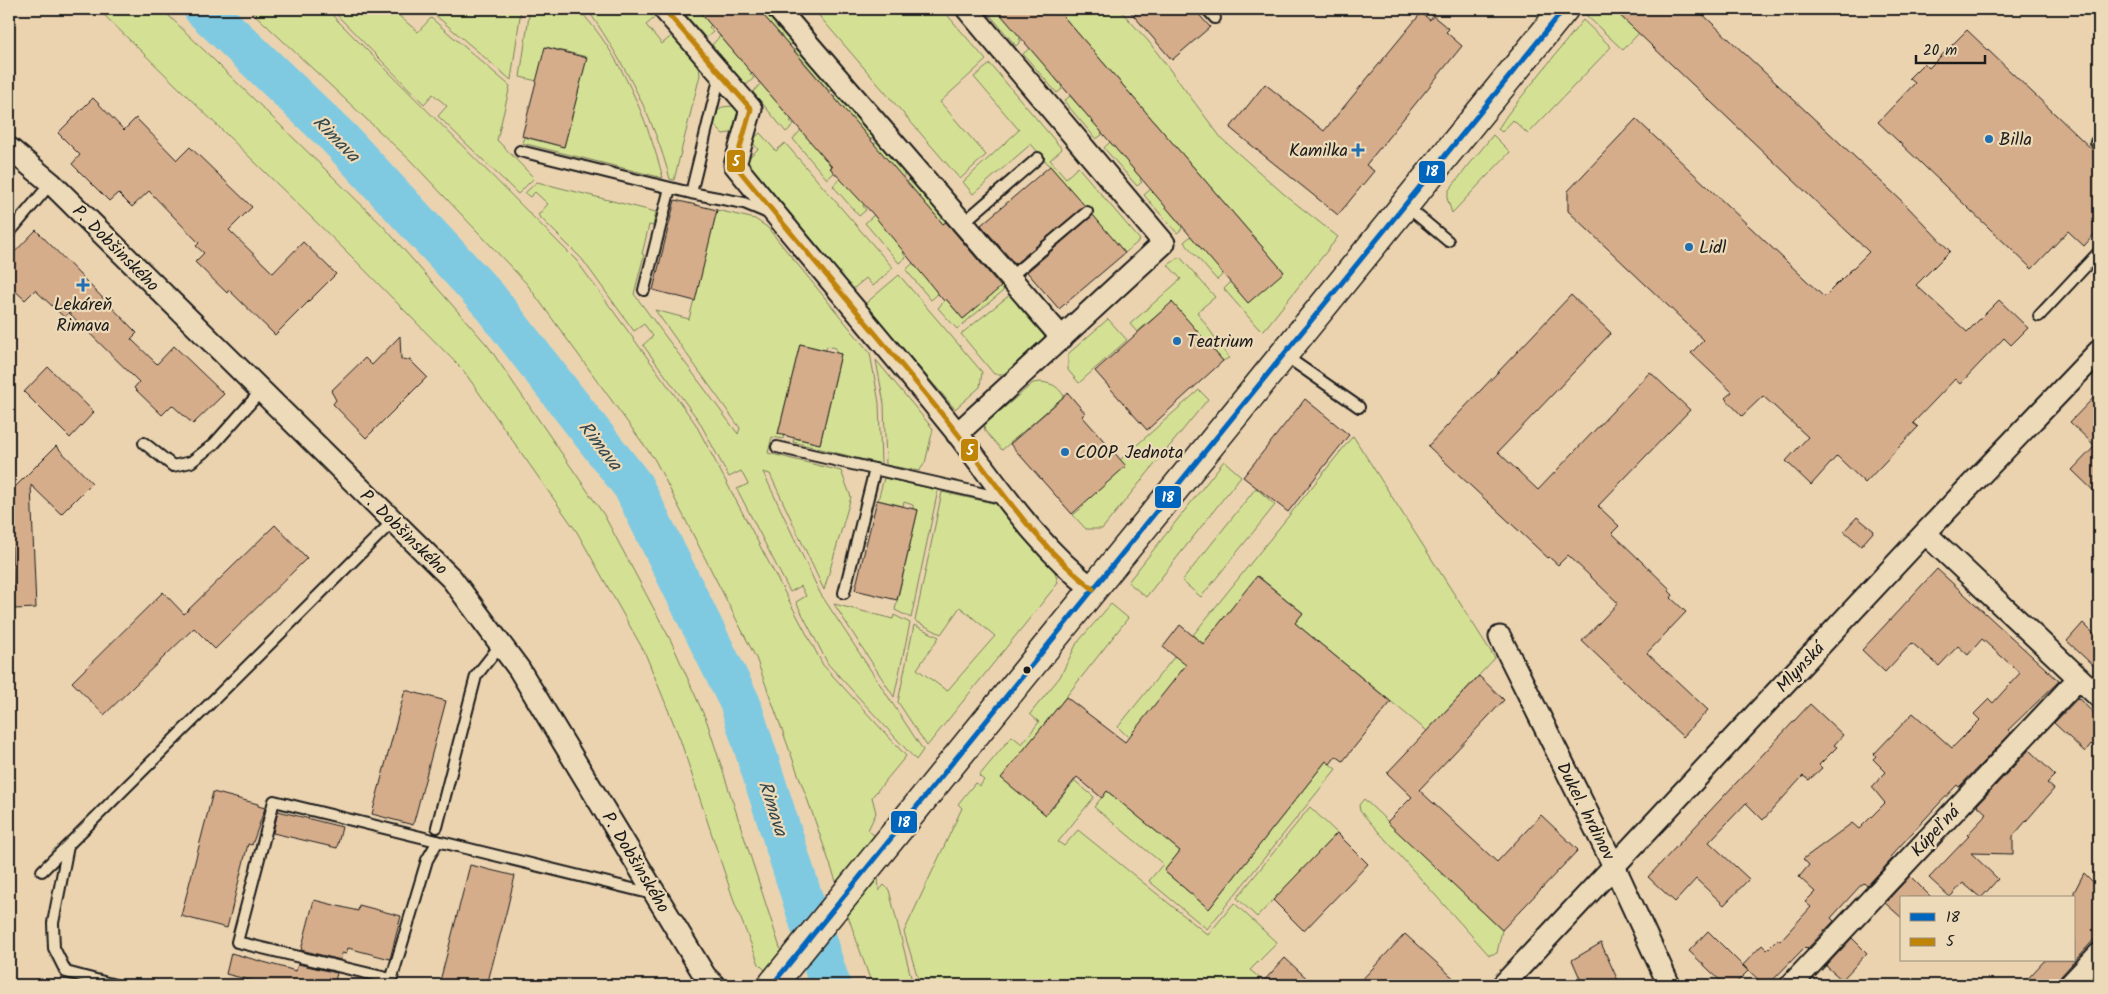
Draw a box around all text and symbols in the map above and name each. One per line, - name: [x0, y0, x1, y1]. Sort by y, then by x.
- scale bar: [1916, 32, 1984, 64]
- text: 20 m: [1923, 39, 1957, 63]
- water label: Rimava: [305, 109, 367, 171]
- place label: Billa: [1999, 126, 2032, 155]
- marker: Billa: [1983, 133, 1995, 145]
- place label: Kamilka: [1289, 137, 1348, 166]
- marker: Kamilka: [1352, 144, 1364, 156]
- line badge: 5: [726, 149, 746, 173]
- text: 5: [731, 151, 741, 173]
- line badge: 18: [1418, 160, 1446, 184]
- text: 18: [1426, 161, 1439, 183]
- street label: P. Dobšinského: [64, 199, 165, 300]
- place label: Lidl: [1699, 234, 1727, 263]
- marker: Lidl: [1683, 241, 1695, 253]
- marker: Lekáreň Rimava: [77, 279, 89, 291]
- place label: Lekáreň Rimava: [54, 291, 112, 341]
- place label: Teatrium: [1187, 328, 1253, 357]
- marker: Teatrium: [1171, 335, 1183, 347]
- water label: Rimava: [570, 415, 629, 479]
- line badge: 5: [960, 438, 979, 462]
- place label: COOP Jednota: [1075, 439, 1184, 468]
- text: 5: [965, 440, 975, 462]
- marker: COOP Jednota: [1059, 446, 1071, 458]
- street label: P. Dobšinského: [352, 483, 454, 583]
- line badge: 18: [1154, 485, 1182, 509]
- text: 18: [1162, 487, 1175, 509]
- street label: Mlynská: [1770, 635, 1834, 700]
- unlabelled marker: [1022, 665, 1032, 675]
- street label: Dukel. hrdinov: [1547, 757, 1622, 866]
- water label: Rimava: [749, 777, 795, 841]
- street label: Kúpeľná: [1904, 798, 1969, 865]
- street label: P. Dobšinského: [593, 807, 676, 919]
- line badge: 18: [890, 810, 918, 834]
- text: 18: [898, 812, 911, 834]
- legend: [1900, 896, 2076, 962]
- text: 18: [1946, 906, 1961, 930]
- text: 5: [1946, 930, 1955, 954]

